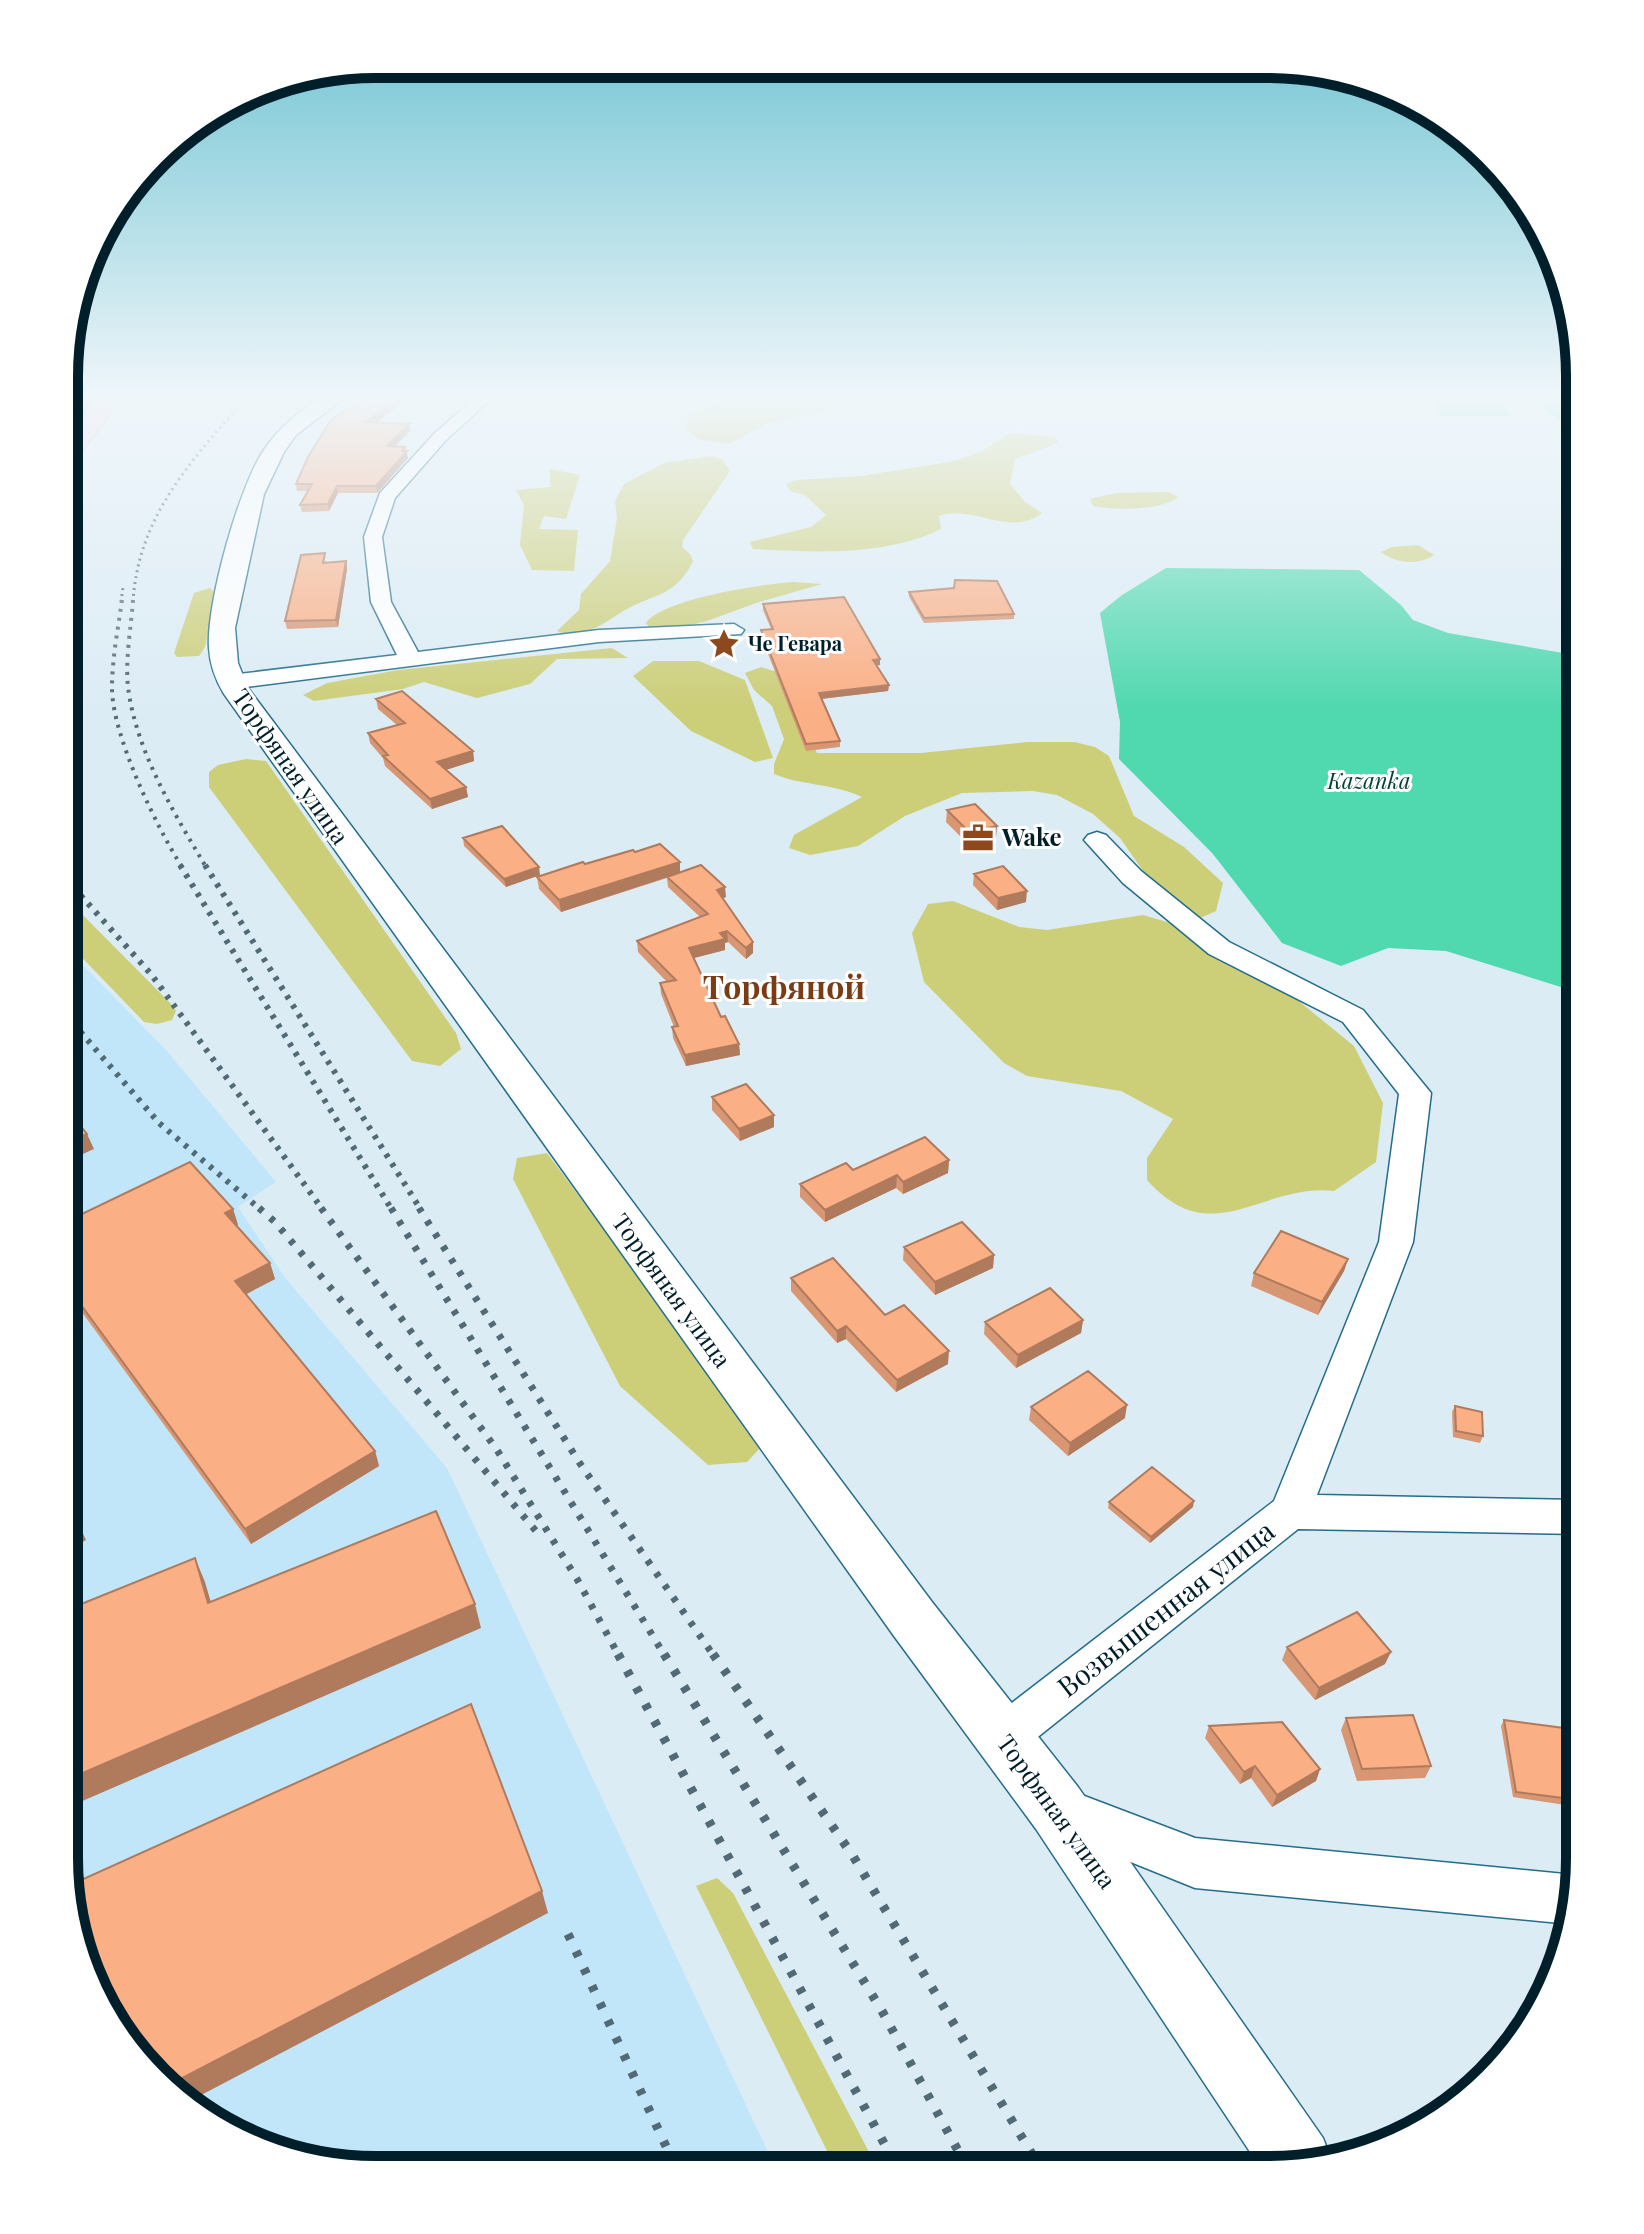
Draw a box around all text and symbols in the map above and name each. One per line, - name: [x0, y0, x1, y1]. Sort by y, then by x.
- place icon: Че Гевара: [707, 627, 741, 661]
- place label: Че Гевара: [748, 629, 843, 656]
- street label: Торфяная улица: [226, 682, 357, 850]
- water label: Kazanka: [1327, 765, 1410, 795]
- place label: Wake: [1001, 820, 1062, 852]
- office icon: Wake: [961, 821, 995, 855]
- district label: Торфяной: [703, 964, 865, 1007]
- street label: Торфяная улица: [606, 1206, 739, 1373]
- street label: Возвышенная улица: [1049, 1511, 1281, 1704]
- street label: Торфяная улица: [991, 1727, 1124, 1894]

